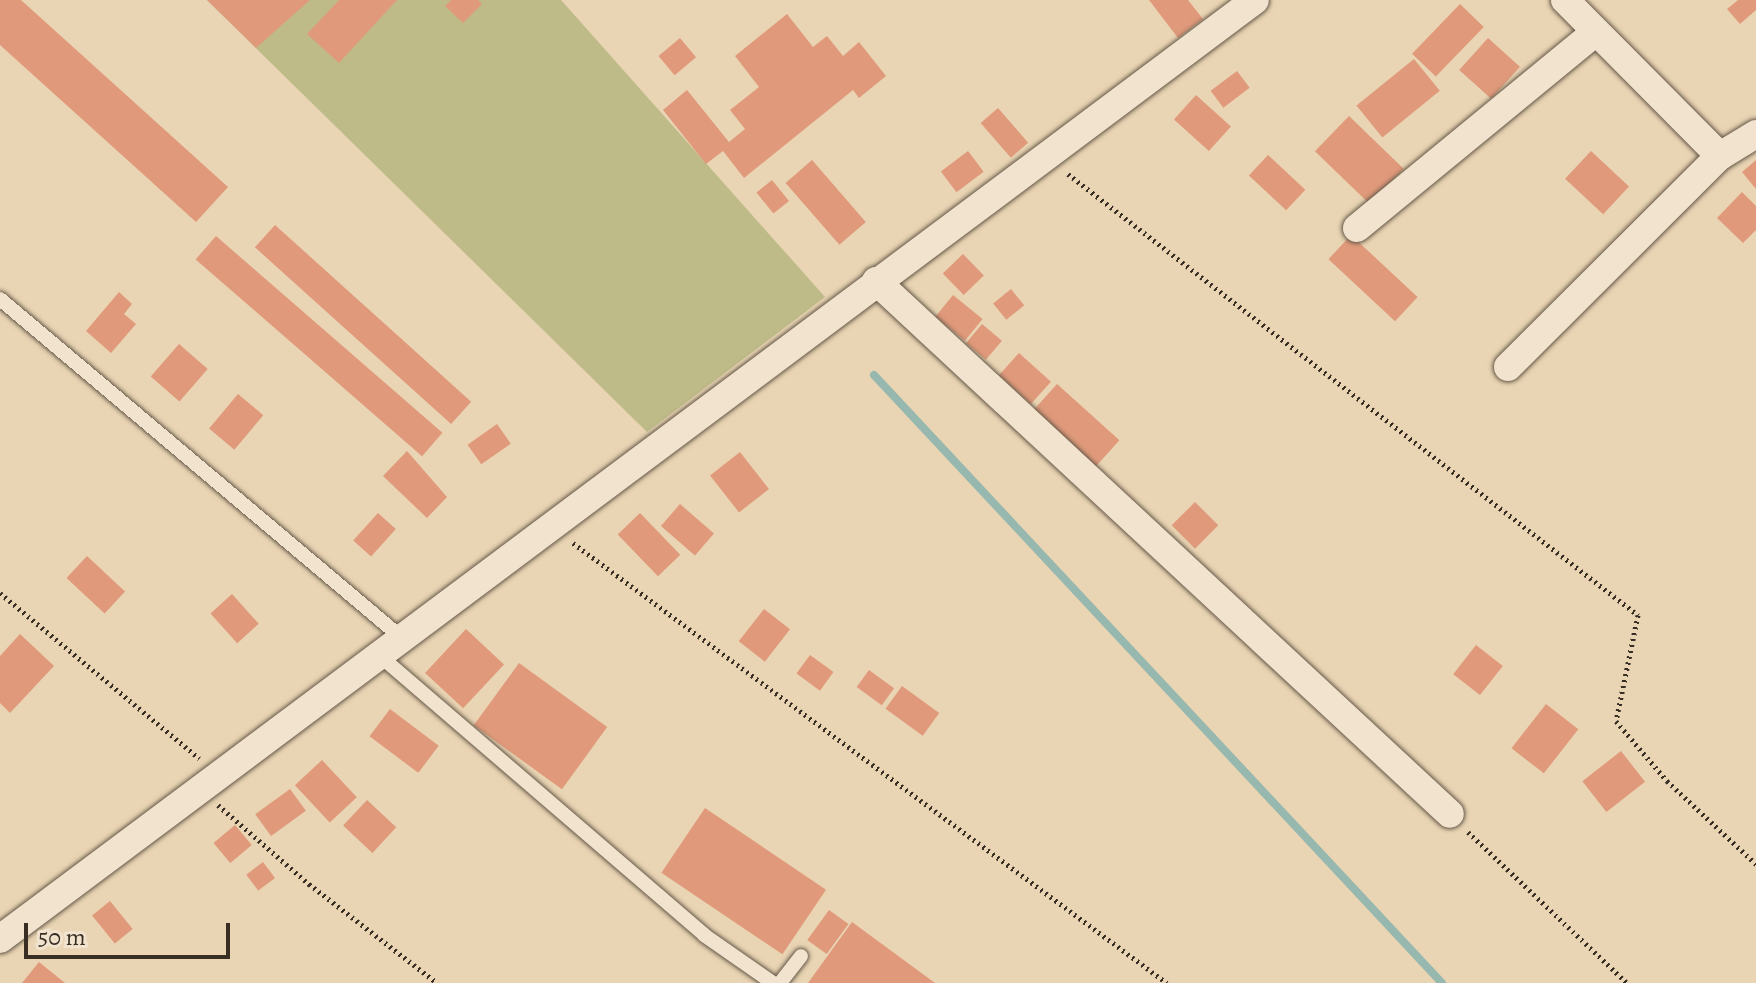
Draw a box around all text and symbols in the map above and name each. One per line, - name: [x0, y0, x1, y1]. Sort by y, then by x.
- scale bar: [28, 907, 234, 957]
- text: 50 m: [38, 921, 86, 953]

